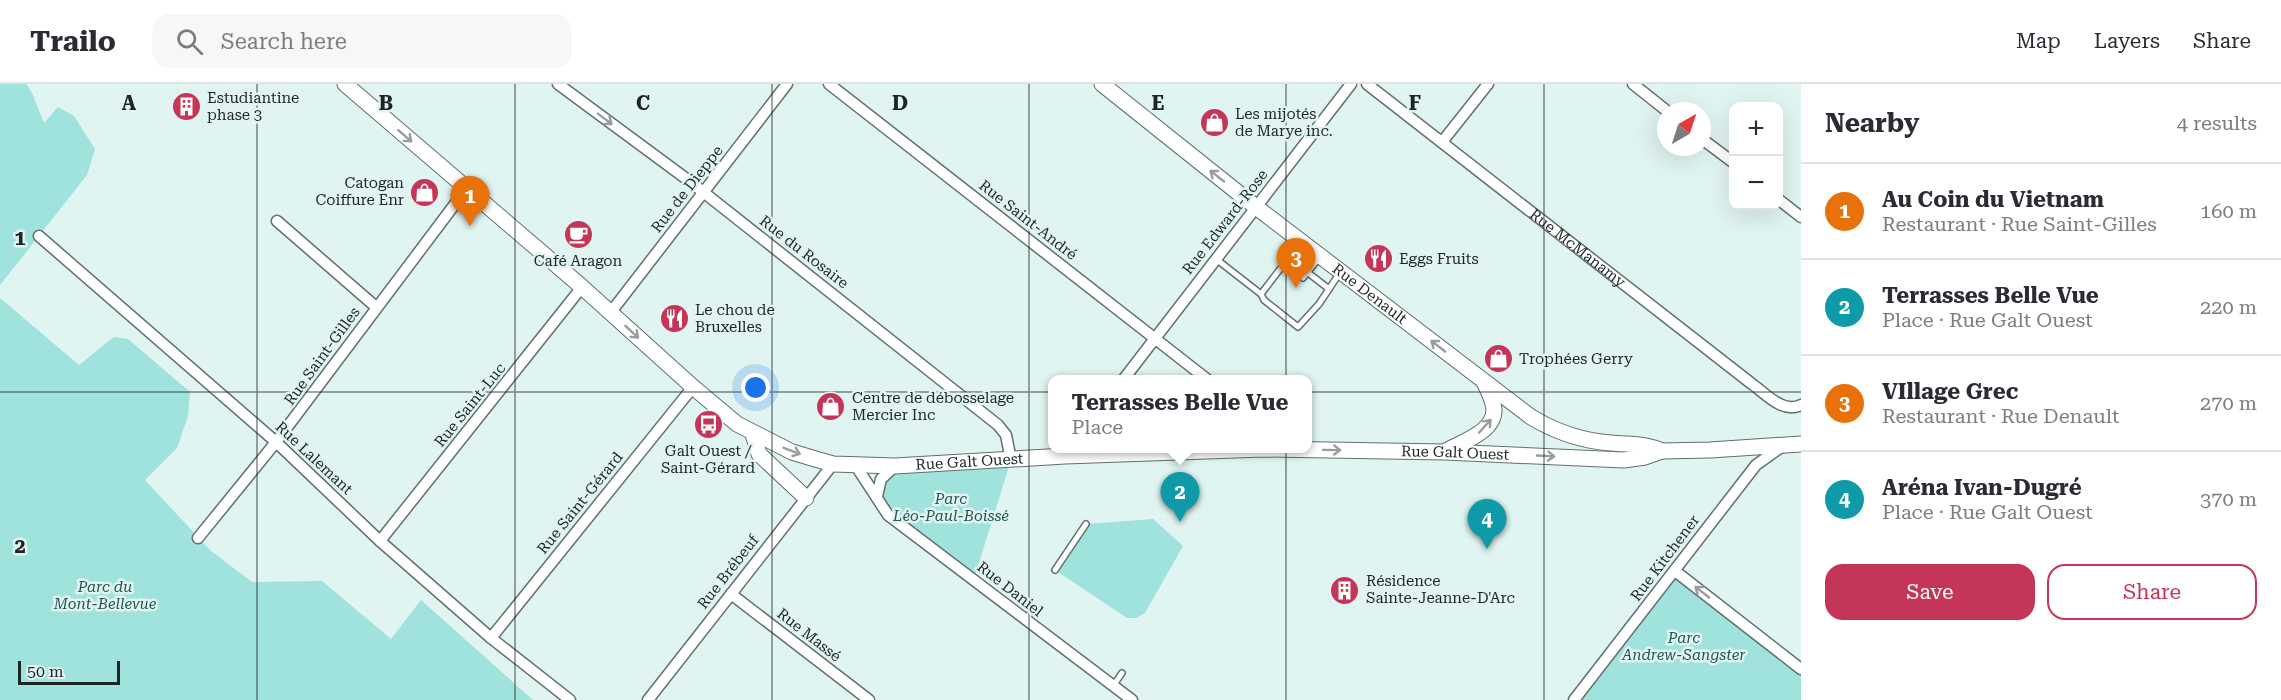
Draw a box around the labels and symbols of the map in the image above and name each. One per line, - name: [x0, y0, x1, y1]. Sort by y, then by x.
- place label: Estudiantine phase 3: [207, 89, 299, 124]
- text: A: [122, 91, 137, 115]
- building icon: Estudiantine phase 3: [170, 91, 202, 123]
- text: B: [379, 91, 393, 115]
- text: C: [636, 91, 650, 115]
- text: D: [892, 91, 908, 115]
- text: E: [1152, 91, 1165, 115]
- text: F: [1409, 91, 1421, 115]
- north arrow: [1657, 102, 1711, 156]
- place label: Les mijotés de Marye inc.: [1235, 105, 1333, 140]
- shop icon: Les mijotés de Marye inc.: [1198, 107, 1230, 139]
- one-way arrow: [597, 113, 613, 125]
- one-way arrow: [397, 129, 413, 142]
- street label: Rue de Dieppe: [647, 142, 727, 236]
- street label: Rue Edward-Rose: [1178, 166, 1272, 278]
- one-way arrow: [1210, 169, 1226, 182]
- place label: Catogan Coiffure Enr: [315, 174, 404, 209]
- shop icon: Catogan Coiffure Enr: [409, 176, 441, 208]
- pin: 1: [450, 176, 490, 226]
- street label: Rue Saint-André: [976, 176, 1080, 264]
- street label: Rue McManamy: [1526, 205, 1629, 291]
- street label: Rue du Rosaire: [756, 212, 852, 292]
- cafe icon: Café Aragon: [562, 218, 594, 250]
- text: 1: [14, 226, 26, 250]
- pin: 3: [1276, 238, 1316, 288]
- restaurant icon: Eggs Fruits: [1362, 243, 1394, 275]
- place label: Eggs Fruits: [1399, 250, 1479, 268]
- place label: Café Aragon: [534, 252, 623, 270]
- street label: Rue Denault: [1329, 260, 1411, 328]
- place label: Le chou de Bruxelles: [695, 301, 775, 336]
- street label: Rue Saint-Gilles: [280, 303, 364, 409]
- restaurant icon: Le chou de Bruxelles: [658, 303, 690, 335]
- one-way arrow: [625, 325, 640, 339]
- one-way arrow: [1430, 340, 1446, 353]
- shop icon: Trophées Gerry: [1482, 343, 1514, 375]
- place label: Trophées Gerry: [1519, 350, 1633, 368]
- street label: Rue Saint-Luc: [431, 359, 509, 451]
- your location: [741, 373, 770, 402]
- place label: Centre de débosselage Mercier Inc: [852, 389, 1014, 424]
- shop icon: Centre de débosselage Mercier Inc: [815, 391, 847, 423]
- bus stop icon: Galt Ouest / Saint-Gérard: [692, 408, 724, 440]
- street label: Rue Lalemant: [272, 418, 357, 499]
- one-way arrow: [1478, 418, 1492, 434]
- place label: Galt Ouest / Saint-Gérard: [661, 442, 755, 477]
- street label: Rue Galt Ouest: [1401, 442, 1510, 464]
- one-way arrow: [1322, 444, 1342, 456]
- one-way arrow: [782, 446, 801, 457]
- street label: Rue Saint-Gérard: [533, 448, 627, 558]
- street label: Rue Galt Ouest: [915, 449, 1024, 474]
- one-way arrow: [1535, 450, 1555, 462]
- pin: 2: [1160, 472, 1200, 522]
- park label: Parc Léo-Paul-Boissé: [892, 490, 1009, 525]
- pin: 4: [1468, 500, 1506, 549]
- street label: Rue Kitchener: [1627, 511, 1703, 605]
- street label: Rue Brébeuf: [694, 531, 763, 612]
- text: 2: [14, 534, 26, 558]
- street label: Rue Daniel: [974, 558, 1047, 620]
- place label: Résidence Sainte-Jeanne-D'Arc: [1366, 572, 1515, 607]
- building icon: Résidence Sainte-Jeanne-D'Arc: [1329, 574, 1361, 606]
- park label: Parc du Mont-Bellevue: [53, 578, 157, 613]
- one-way arrow: [1694, 586, 1710, 598]
- street label: Rue Massé: [773, 604, 845, 666]
- park label: Parc Andrew-Sangster: [1621, 629, 1746, 664]
- scale bar: [18, 658, 120, 686]

